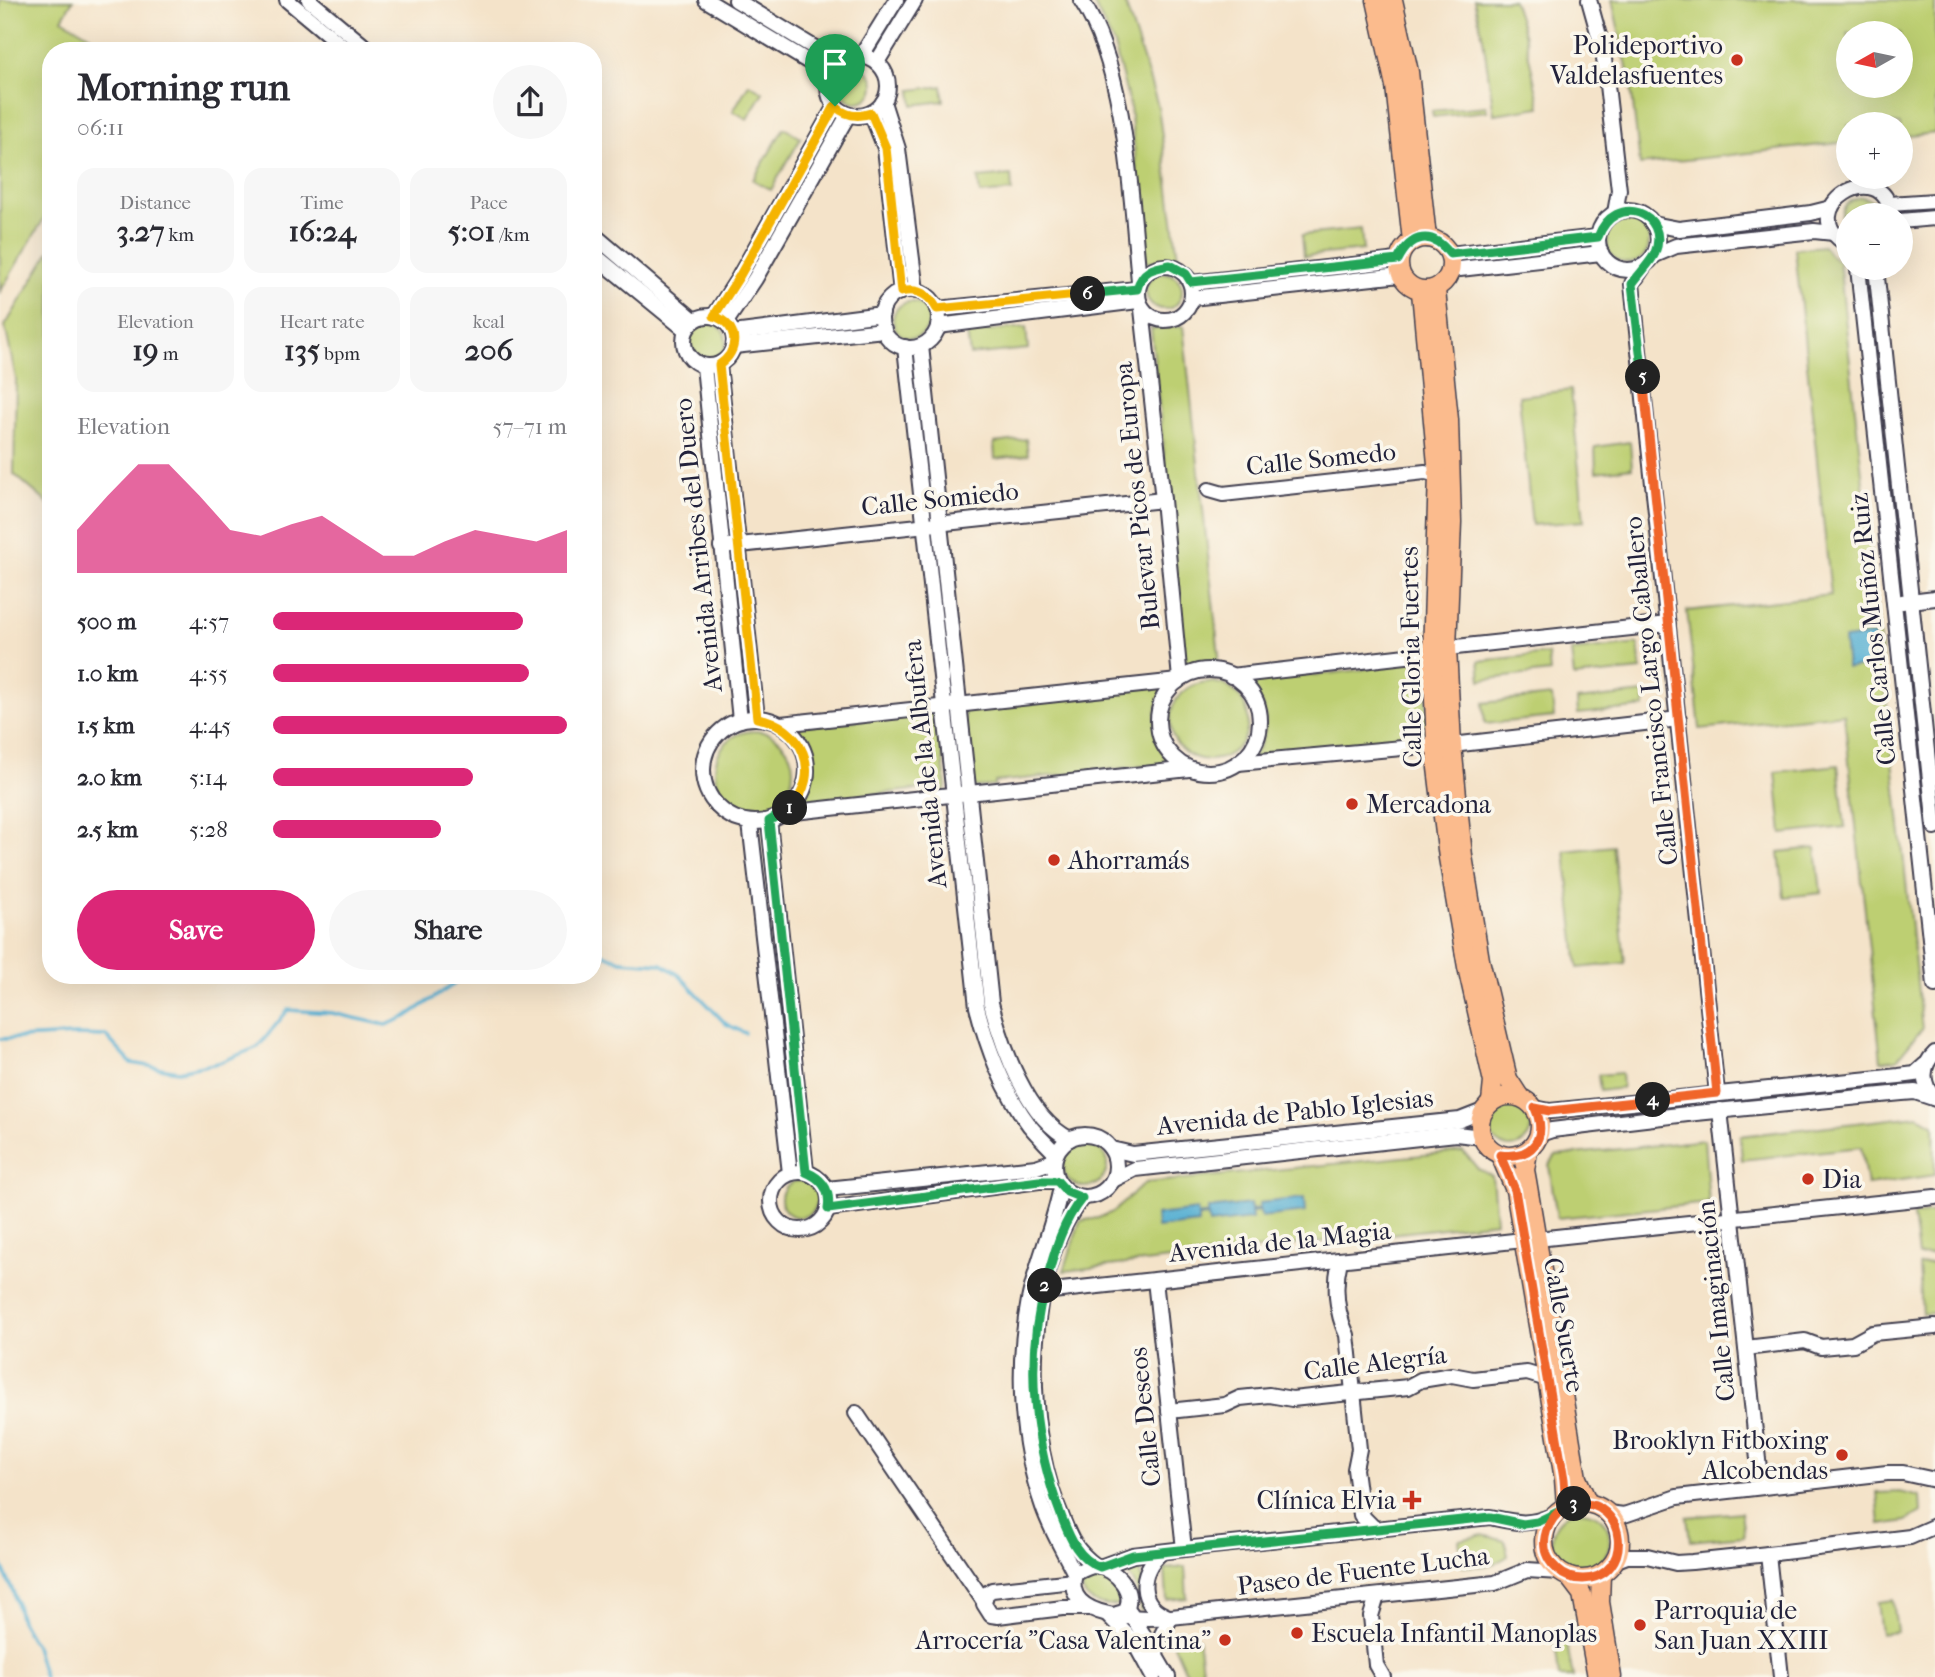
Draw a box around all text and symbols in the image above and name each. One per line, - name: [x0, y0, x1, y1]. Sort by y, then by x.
- north arrow: [1836, 21, 1913, 98]
- map controls: [1836, 21, 1913, 280]
- place label: Polideportivo Valdelasfuentes: [1549, 30, 1723, 91]
- pin: [805, 34, 865, 106]
- icon: arrive: [816, 45, 854, 83]
- marker: Polideportivo Valdelasfuentes: [1729, 52, 1745, 68]
- text: Morning run: [77, 65, 290, 110]
- button: share: [493, 65, 567, 139]
- button: +: [1836, 112, 1913, 189]
- text: 06:11: [77, 114, 124, 141]
- text: Distance: [120, 192, 191, 214]
- text: Time: [300, 192, 344, 214]
- text: Pace: [470, 192, 508, 214]
- button: −: [1836, 203, 1913, 280]
- text: 3.27: [117, 214, 164, 249]
- text: 16:24: [288, 214, 356, 249]
- text: 5:01: [448, 214, 495, 249]
- text: km: [164, 224, 194, 246]
- text: /km: [495, 224, 529, 246]
- pin: 6: [1070, 276, 1106, 312]
- text: 6: [1082, 282, 1093, 304]
- text: Elevation: [117, 311, 194, 333]
- text: Heart rate: [279, 311, 365, 333]
- text: kcal: [473, 311, 505, 333]
- text: 19: [132, 333, 159, 368]
- text: 135: [284, 333, 320, 368]
- text: 206: [465, 333, 513, 368]
- text: m: [159, 343, 178, 365]
- text: bpm: [320, 343, 360, 365]
- street label: Bulevar Picos de Europa: [1107, 360, 1166, 631]
- pin: 5: [1626, 360, 1660, 394]
- text: 5: [1638, 365, 1647, 387]
- street label: Avenida Arribes del Duero: [667, 397, 729, 694]
- text: Elevation: [77, 413, 170, 440]
- text: 57–71 m: [493, 413, 567, 440]
- street label: Calle Somedo: [1245, 436, 1397, 482]
- street label: Calle Somiedo: [860, 475, 1020, 523]
- street label: Calle Carlos Muñoz Ruiz: [1843, 491, 1903, 767]
- street label: Calle Francisco Largo Caballero: [1617, 515, 1685, 867]
- street label: Calle Gloria Fuertes: [1394, 546, 1428, 768]
- text: 500 m: [77, 608, 136, 635]
- text: 4:57: [189, 608, 229, 635]
- street label: Avenida de la Albufera: [896, 637, 954, 891]
- text: 1.0 km: [77, 660, 138, 687]
- text: 4:55: [189, 660, 228, 687]
- text: 1.5 km: [77, 712, 135, 739]
- text: 4:45: [189, 712, 231, 739]
- text: 2.0 km: [77, 764, 142, 791]
- text: 5:14: [189, 764, 226, 791]
- place label: Mercadona: [1366, 789, 1492, 820]
- pin: 1: [772, 790, 808, 826]
- text: 1: [786, 796, 793, 818]
- marker: Mercadona: [1344, 796, 1360, 812]
- text: 2.5 km: [77, 816, 138, 843]
- text: 5:28: [189, 816, 228, 843]
- place label: Ahorramás: [1067, 845, 1190, 876]
- marker: Ahorramás: [1046, 852, 1062, 868]
- button: Save: [77, 890, 315, 970]
- button: Share: [329, 890, 567, 970]
- street label: Avenida de Pablo Iglesias: [1154, 1082, 1435, 1142]
- pin: 4: [1636, 1082, 1670, 1118]
- text: 4: [1647, 1088, 1658, 1110]
- place label: Dia: [1822, 1164, 1863, 1195]
- marker: Dia: [1800, 1171, 1816, 1187]
- street label: Calle Imaginación: [1690, 1199, 1742, 1403]
- street label: Avenida de la Magia: [1167, 1215, 1393, 1269]
- street label: Calle Suerte: [1537, 1255, 1591, 1395]
- pin: 2: [1028, 1268, 1062, 1304]
- text: 2: [1040, 1274, 1049, 1296]
- street label: Calle Alegría: [1302, 1339, 1449, 1387]
- street label: Calle Deseos: [1122, 1346, 1168, 1488]
- place label: Brooklyn Fitboxing Alcobendas: [1612, 1425, 1829, 1486]
- marker: Brooklyn Fitboxing Alcobendas: [1834, 1447, 1850, 1463]
- place label: Clínica Elvia: [1256, 1485, 1397, 1516]
- pin: 3: [1556, 1486, 1592, 1522]
- marker: Clínica Elvia: [1402, 1490, 1422, 1510]
- text: 3: [1570, 1492, 1577, 1514]
- street label: Paseo de Fuente Lucha: [1235, 1540, 1492, 1602]
- place label: Parroquia de San Juan XXIII: [1654, 1595, 1828, 1656]
- marker: Parroquia de San Juan XXIII: [1632, 1617, 1648, 1633]
- place label: Escuela Infantil Manoplas: [1311, 1618, 1597, 1649]
- place label: Arrocería "Casa Valentina": [914, 1625, 1211, 1656]
- marker: Escuela Infantil Manoplas: [1289, 1625, 1305, 1641]
- marker: Arrocería "Casa Valentina": [1217, 1632, 1233, 1648]

